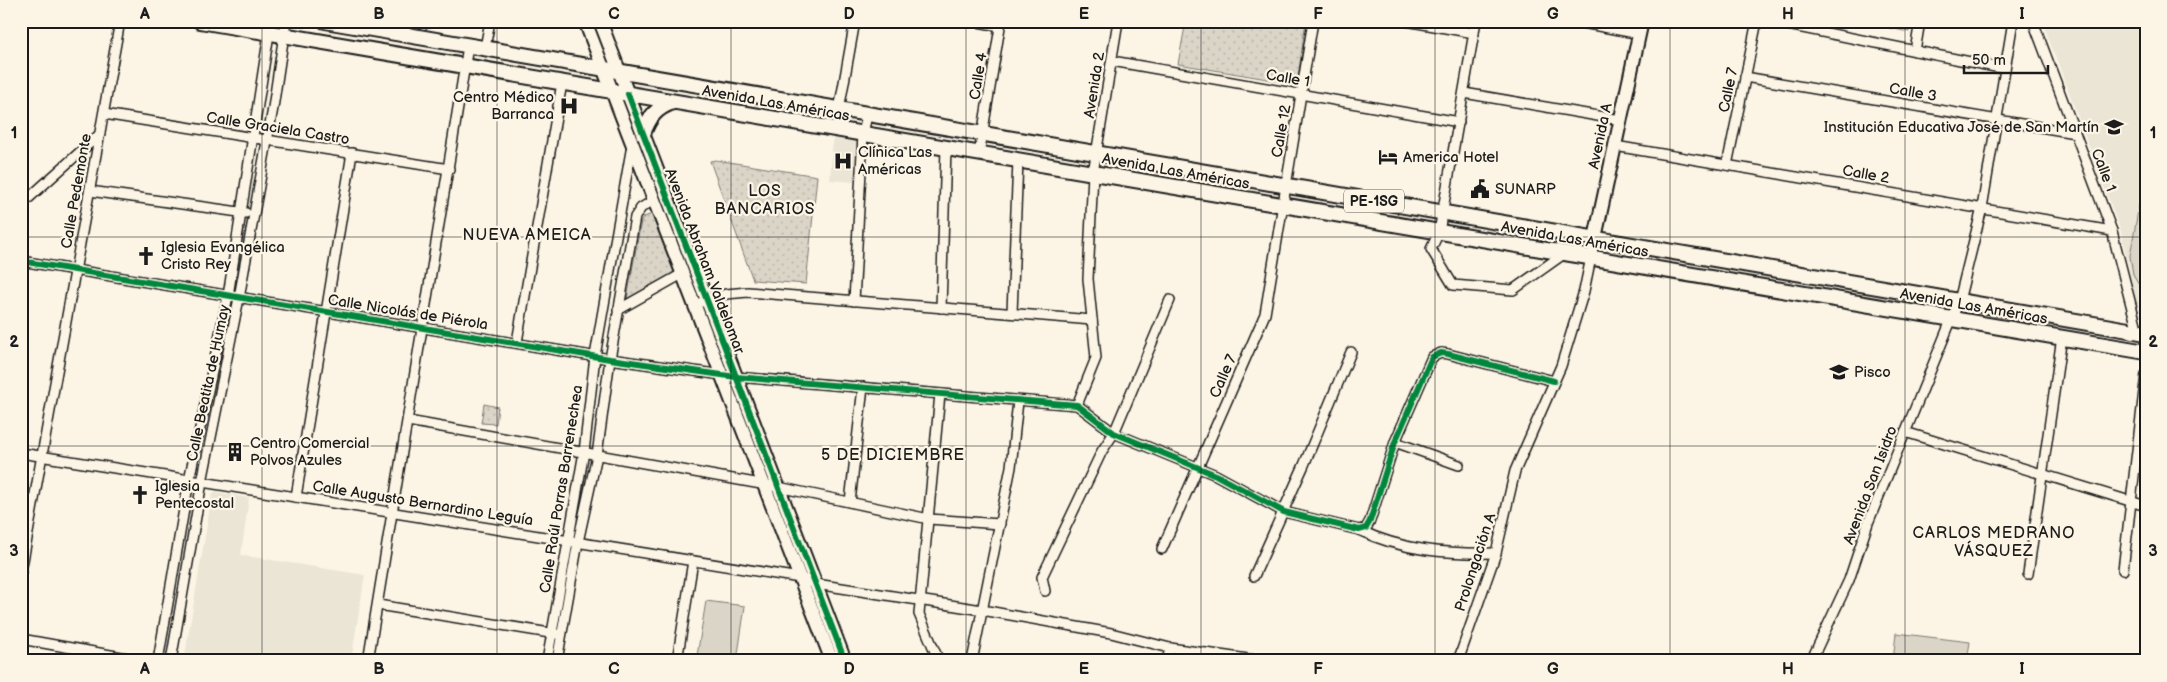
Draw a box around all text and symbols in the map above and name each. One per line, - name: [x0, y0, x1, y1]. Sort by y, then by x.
- text: A: [139, 5, 150, 24]
- text: B: [373, 5, 385, 24]
- text: C: [608, 5, 620, 24]
- text: D: [843, 5, 855, 24]
- text: E: [1079, 5, 1089, 24]
- text: F: [1313, 5, 1323, 24]
- text: G: [1547, 5, 1559, 24]
- text: H: [1782, 5, 1794, 24]
- text: I: [2019, 5, 2025, 24]
- scale bar: [1964, 42, 2048, 74]
- street label: Calle 4: [965, 51, 992, 101]
- street label: Avenida 2: [1080, 51, 1109, 119]
- text: 50 m: [1972, 51, 2006, 70]
- street label: Calle 1: [1264, 65, 1311, 92]
- street label: Calle 7: [1714, 65, 1743, 114]
- street label: Calle 3: [1888, 79, 1938, 106]
- street label: Avenida Las Américas: [701, 81, 852, 126]
- place label: Centro Médico Barranca: [453, 88, 554, 124]
- hospital icon: Centro Médico Barranca: [558, 95, 580, 117]
- street label: Avenida A: [1584, 101, 1617, 171]
- street label: Calle 12: [1268, 103, 1296, 159]
- street label: Calle Graciela Castro: [205, 108, 351, 149]
- school or university icon: Institución Educativa José de San Martín: [2103, 116, 2125, 138]
- place label: Institución Educativa José de San Martín: [1824, 118, 2099, 137]
- text: 1: [11, 124, 17, 143]
- text: 1: [2150, 124, 2156, 143]
- street label: Calle Pedemonte: [57, 132, 96, 250]
- place label: Clínica Las Américas: [858, 143, 933, 179]
- hotel icon: America Hotel: [1377, 146, 1399, 168]
- street label: Calle 1: [2087, 146, 2120, 194]
- place label: America Hotel: [1403, 148, 1499, 167]
- street label: Avenida Las Américas: [1101, 149, 1252, 194]
- hospital icon: Clínica Las Américas: [832, 150, 854, 172]
- street label: Calle 2: [1841, 161, 1891, 188]
- street label: Avenida Abraham Valdelomar: [660, 166, 749, 357]
- public building icon: SUNARP: [1469, 178, 1491, 200]
- place label: SUNARP: [1495, 180, 1556, 199]
- district label: LOS BANCARIOS: [714, 182, 816, 219]
- road number: PE-1SG: [1344, 190, 1404, 212]
- street label: Avenida Las Américas: [1500, 217, 1651, 262]
- district label: NUEVA AMEICA: [462, 226, 592, 245]
- place label: Iglesia Evangélica Cristo Rey: [161, 238, 285, 274]
- church icon: Iglesia Evangélica Cristo Rey: [135, 245, 157, 267]
- street label: Avenida Las Américas: [1899, 284, 2050, 329]
- street label: Calle Nicolás de Piérola: [326, 290, 489, 335]
- street label: Calle Beatita de Humay: [183, 303, 234, 463]
- text: 2: [9, 333, 19, 352]
- text: 2: [2148, 333, 2158, 352]
- street label: Calle 7: [1205, 351, 1242, 401]
- school or university icon: Pisco: [1828, 361, 1850, 383]
- place label: Pisco: [1854, 363, 1891, 382]
- street label: Calle Raúl Porras Barrenechea: [536, 384, 587, 595]
- street label: Avenida San Isidro: [1839, 423, 1902, 547]
- place label: Centro Comercial Polvos Azules: [250, 434, 369, 470]
- building icon: Centro Comercial Polvos Azules: [224, 441, 246, 463]
- district label: 5 DE DICIEMBRE: [821, 446, 965, 465]
- place label: Iglesia Pentecostal: [155, 477, 234, 513]
- street label: Calle Augusto Bernardino Leguía: [311, 477, 535, 530]
- church icon: Iglesia Pentecostal: [129, 484, 151, 506]
- street label: Prolongación A: [1451, 510, 1501, 614]
- district label: CARLOS MEDRANO VÁSQUEZ: [1913, 524, 2075, 561]
- text: 3: [9, 542, 19, 561]
- text: 3: [2148, 542, 2158, 561]
- text: A: [139, 660, 150, 679]
- text: B: [373, 660, 385, 679]
- text: C: [608, 660, 620, 679]
- text: D: [843, 660, 855, 679]
- text: E: [1079, 660, 1089, 679]
- text: F: [1313, 660, 1323, 679]
- text: G: [1547, 660, 1559, 679]
- text: H: [1782, 660, 1794, 679]
- text: I: [2019, 660, 2025, 679]

